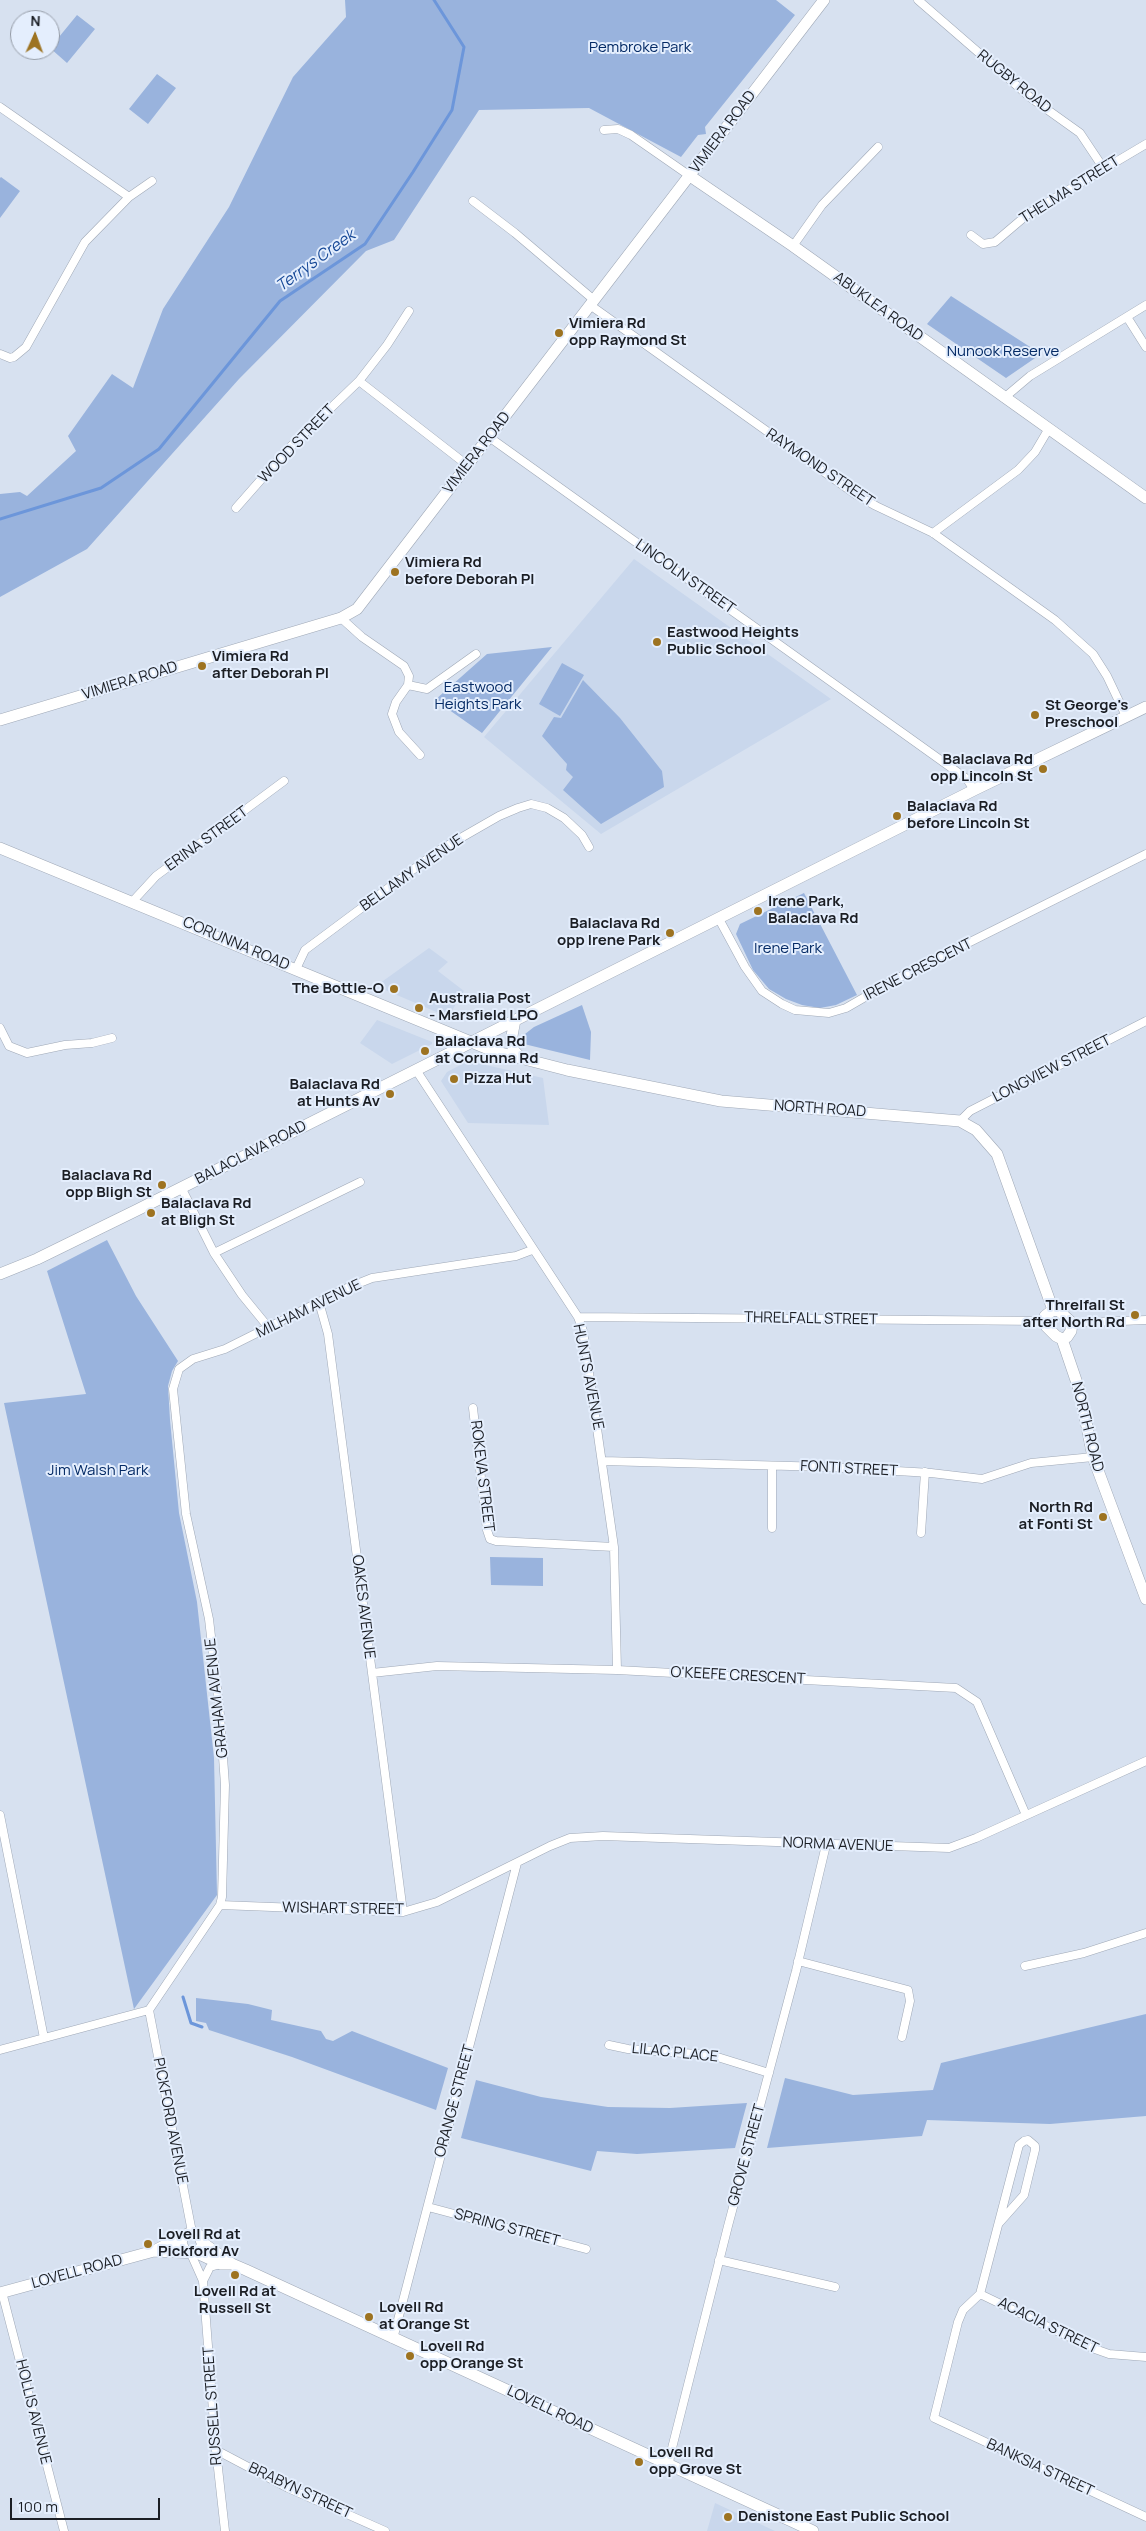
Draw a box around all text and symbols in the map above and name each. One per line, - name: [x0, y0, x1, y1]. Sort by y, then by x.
- north arrow: [10, 10, 60, 60]
- text: N: [30, 11, 41, 30]
- park label: Pembroke Park: [589, 39, 691, 57]
- street label: RUGBY ROAD: [973, 47, 1055, 117]
- street label: VIMIERA ROAD: [686, 87, 760, 177]
- street label: THELMA STREET: [1017, 152, 1123, 228]
- water label: Terrys Creek: [273, 226, 359, 296]
- street label: ABUKLEA ROAD: [830, 268, 926, 346]
- place label: Vimiera Rd opp Raymond St: [569, 315, 687, 350]
- marker: Vimiera Rd opp Raymond St: [553, 327, 565, 339]
- park label: Nunook Reserve: [947, 343, 1059, 361]
- street label: WOOD STREET: [255, 401, 339, 487]
- street label: VIMIERA ROAD: [440, 409, 514, 497]
- street label: RAYMOND STREET: [762, 425, 878, 511]
- street label: LINCOLN STREET: [632, 536, 738, 618]
- place label: Vimiera Rd before Deborah Pl: [405, 554, 534, 589]
- marker: Vimiera Rd before Deborah Pl: [389, 566, 401, 578]
- place label: Eastwood Heights Public School: [667, 624, 799, 659]
- marker: Eastwood Heights Public School: [651, 636, 663, 648]
- place label: Vimiera Rd after Deborah Pl: [212, 648, 329, 683]
- street label: VIMIERA ROAD: [80, 658, 180, 704]
- marker: Vimiera Rd after Deborah Pl: [196, 660, 208, 672]
- park label: Eastwood Heights Park: [434, 679, 522, 714]
- place label: St George's Preschool: [1045, 697, 1128, 732]
- marker: St George's Preschool: [1029, 709, 1041, 721]
- place label: Balaclava Rd opp Lincoln St: [930, 751, 1033, 786]
- marker: Balaclava Rd opp Lincoln St: [1037, 763, 1049, 775]
- place label: Balaclava Rd before Lincoln St: [907, 798, 1030, 833]
- street label: ERINA STREET: [162, 803, 252, 875]
- marker: Balaclava Rd before Lincoln St: [891, 810, 903, 822]
- street label: BELLAMY AVENUE: [357, 831, 467, 915]
- place label: Irene Park, Balaclava Rd: [768, 893, 859, 928]
- marker: Irene Park, Balaclava Rd: [752, 905, 764, 917]
- street label: CORUNNA ROAD: [180, 913, 292, 975]
- place label: Balaclava Rd opp Irene Park: [557, 915, 660, 950]
- marker: Balaclava Rd opp Irene Park: [664, 927, 676, 939]
- street label: IRENE CRESCENT: [861, 935, 975, 1005]
- park label: Irene Park: [754, 940, 822, 958]
- place label: The Bottle-O: [292, 980, 384, 998]
- marker: The Bottle-O: [388, 983, 400, 995]
- place label: Australia Post - Marsfield LPO: [429, 990, 538, 1025]
- marker: Australia Post - Marsfield LPO: [413, 1002, 425, 1014]
- street label: LONGVIEW STREET: [990, 1031, 1114, 1107]
- place label: Balaclava Rd at Corunna Rd: [435, 1033, 538, 1068]
- marker: Balaclava Rd at Corunna Rd: [419, 1045, 431, 1057]
- place label: Pizza Hut: [464, 1070, 532, 1088]
- marker: Pizza Hut: [448, 1073, 460, 1085]
- place label: Balaclava Rd at Hunts Av: [289, 1076, 380, 1111]
- marker: Balaclava Rd at Hunts Av: [384, 1088, 396, 1100]
- street label: NORTH ROAD: [773, 1097, 867, 1121]
- street label: BALACLAVA ROAD: [192, 1117, 310, 1189]
- place label: Balaclava Rd opp Bligh St: [61, 1167, 152, 1202]
- marker: Balaclava Rd opp Bligh St: [156, 1179, 168, 1191]
- place label: Balaclava Rd at Bligh St: [161, 1195, 252, 1230]
- marker: Balaclava Rd at Bligh St: [145, 1207, 157, 1219]
- street label: MILHAM AVENUE: [254, 1276, 364, 1342]
- place label: Threlfall St after North Rd: [1023, 1297, 1125, 1332]
- street label: THRELFALL STREET: [744, 1309, 878, 1329]
- marker: Threlfall St after North Rd: [1129, 1309, 1141, 1321]
- street label: HUNTS AVENUE: [569, 1322, 607, 1432]
- street label: NORTH ROAD: [1067, 1380, 1107, 1474]
- street label: ROKEVA STREET: [466, 1419, 498, 1533]
- street label: FONTI STREET: [800, 1457, 898, 1481]
- park label: Jim Walsh Park: [47, 1462, 149, 1480]
- place label: North Rd at Fonti St: [1019, 1499, 1093, 1534]
- marker: North Rd at Fonti St: [1097, 1511, 1109, 1523]
- street label: OAKES AVENUE: [348, 1554, 378, 1660]
- street label: GRAHAM AVENUE: [202, 1637, 232, 1759]
- street label: O'KEEFE CRESCENT: [670, 1663, 806, 1689]
- street label: NORMA AVENUE: [782, 1834, 894, 1856]
- street label: WISHART STREET: [282, 1899, 404, 1919]
- street label: LILAC PLACE: [631, 2040, 719, 2066]
- street label: ORANGE STREET: [431, 2043, 479, 2159]
- street label: PICKFORD AVENUE: [149, 2056, 191, 2186]
- street label: GROVE STREET: [725, 2102, 769, 2208]
- street label: SPRING STREET: [452, 2205, 562, 2251]
- place label: Lovell Rd at Pickford Av: [158, 2226, 241, 2261]
- marker: Lovell Rd at Pickford Av: [142, 2238, 154, 2250]
- street label: LOVELL ROAD: [30, 2251, 124, 2293]
- marker: Lovell Rd at Russell St: [229, 2269, 241, 2281]
- place label: Lovell Rd at Russell St: [194, 2283, 276, 2318]
- street label: ACACIA STREET: [995, 2294, 1101, 2358]
- place label: Lovell Rd at Orange St: [379, 2299, 470, 2334]
- marker: Lovell Rd at Orange St: [363, 2311, 375, 2323]
- place label: Lovell Rd opp Orange St: [420, 2338, 523, 2373]
- street label: RUSSELL STREET: [200, 2346, 226, 2466]
- marker: Lovell Rd opp Orange St: [404, 2350, 416, 2362]
- street label: HOLLIS AVENUE: [11, 2358, 55, 2466]
- street label: LOVELL ROAD: [504, 2382, 596, 2438]
- street label: BANKSIA STREET: [983, 2435, 1097, 2501]
- place label: Lovell Rd opp Grove St: [649, 2444, 742, 2479]
- marker: Lovell Rd opp Grove St: [633, 2456, 645, 2468]
- street label: BRABYN STREET: [245, 2459, 355, 2523]
- scale bar: [12, 2488, 162, 2520]
- text: 100 m: [18, 2496, 58, 2517]
- place label: Denistone East Public School: [738, 2508, 950, 2526]
- marker: Denistone East Public School: [722, 2511, 734, 2523]

